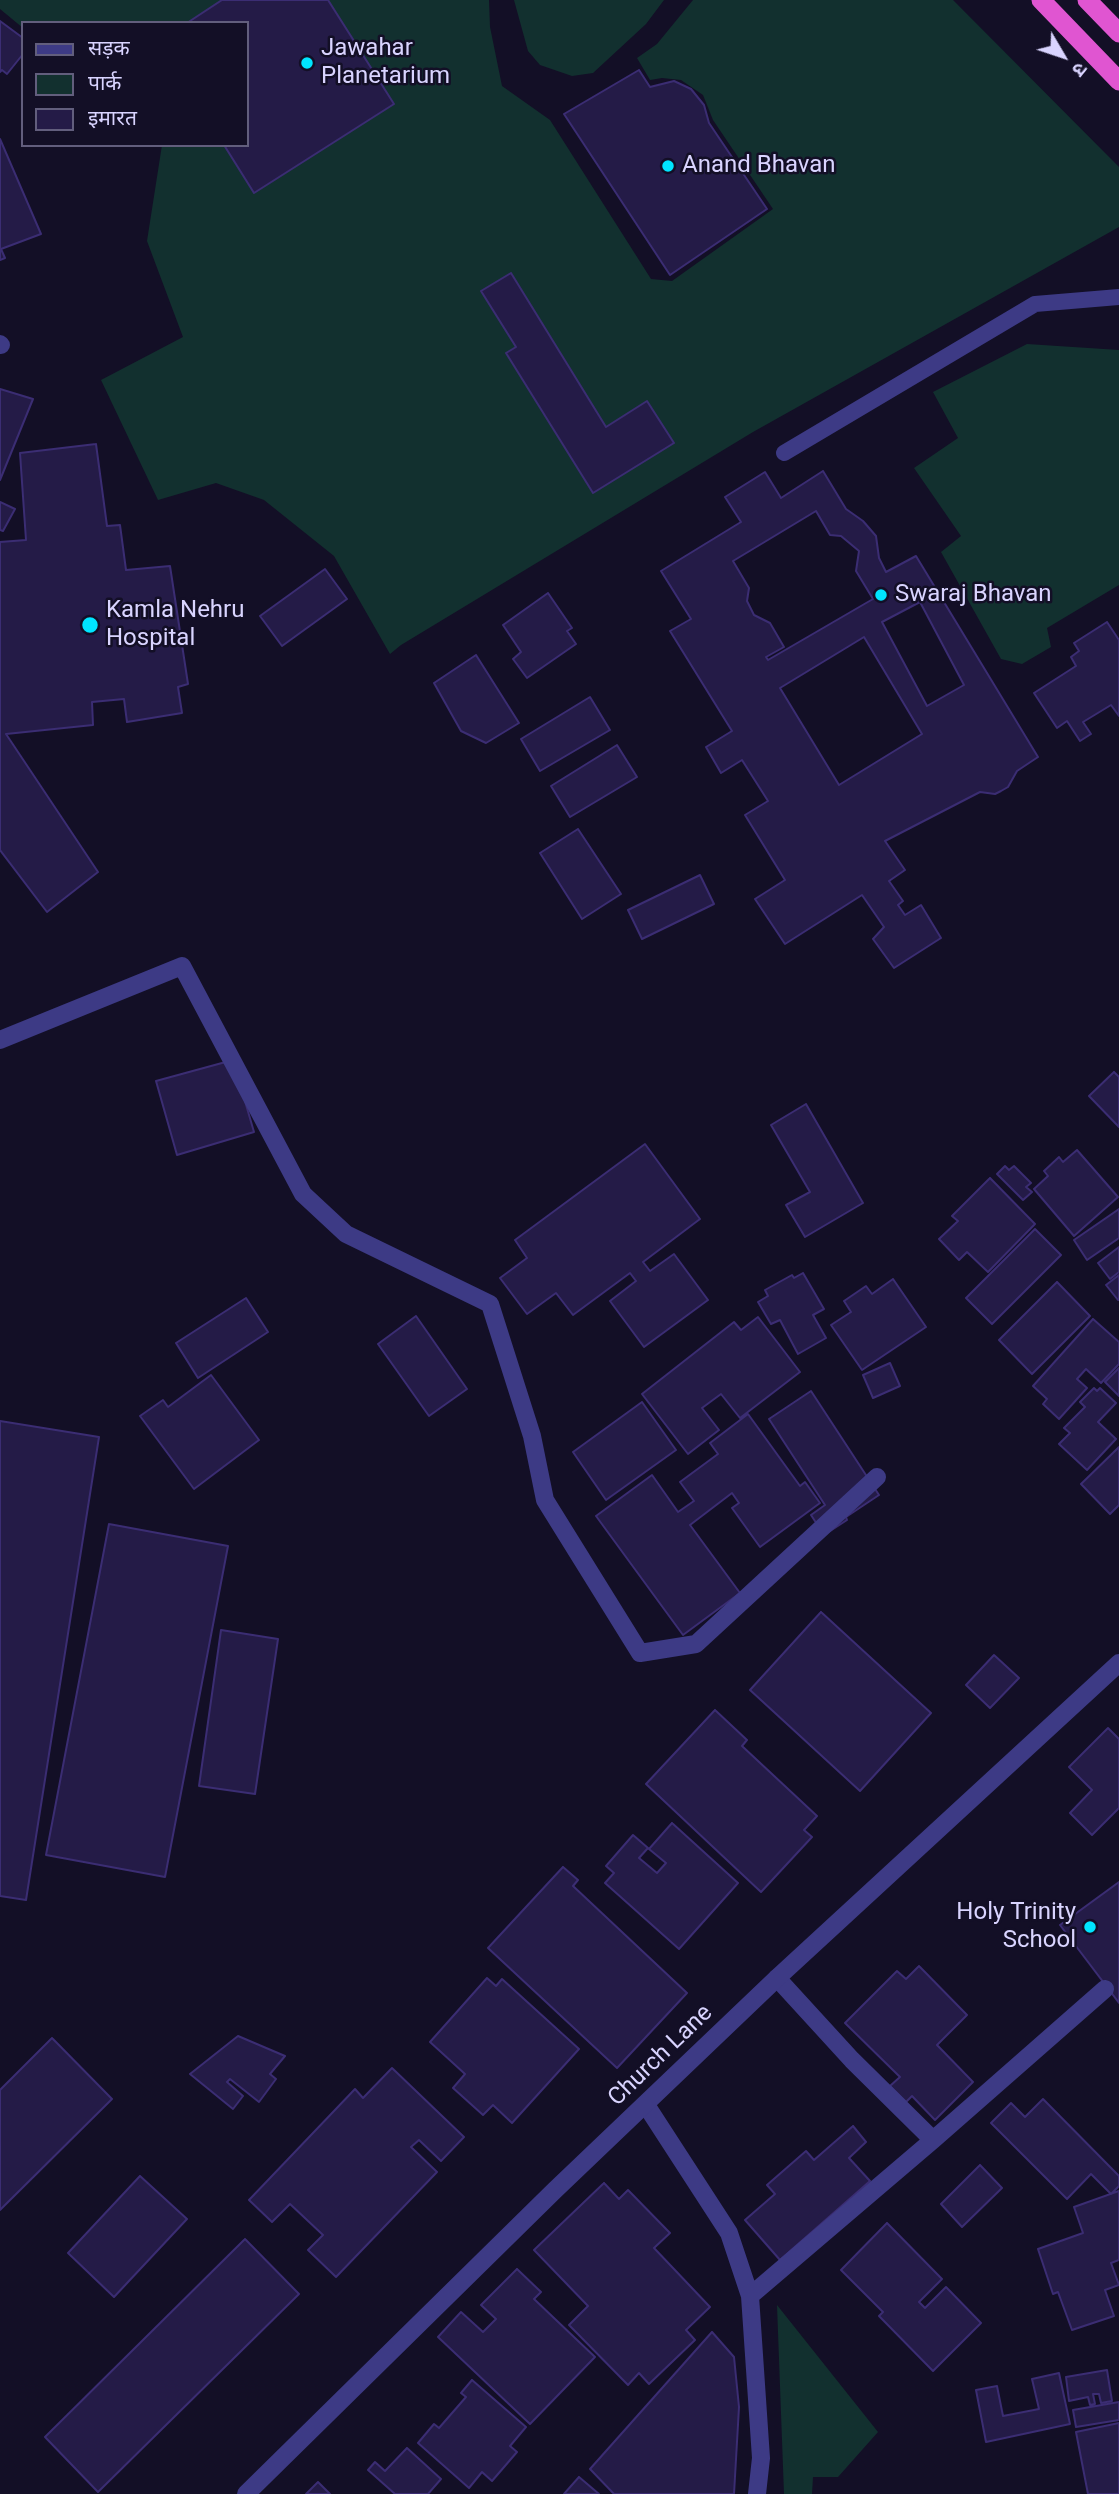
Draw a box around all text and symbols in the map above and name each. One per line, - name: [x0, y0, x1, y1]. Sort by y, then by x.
- legend: [21, 21, 248, 147]
- north arrow: [1028, 21, 1098, 91]
- place label: Jawahar Planetarium: [321, 35, 450, 91]
- text: सड़क: [88, 36, 130, 60]
- marker: Jawahar Planetarium: [299, 55, 315, 71]
- text: उ: [1067, 58, 1092, 81]
- text: पार्क: [88, 71, 122, 95]
- text: इमारत: [88, 106, 137, 130]
- place label: Anand Bhavan: [682, 152, 836, 180]
- marker: Anand Bhavan: [660, 158, 676, 174]
- place label: Swaraj Bhavan: [895, 581, 1052, 609]
- marker: Swaraj Bhavan: [873, 587, 889, 603]
- place label: Kamla Nehru Hospital: [106, 597, 244, 653]
- marker: Kamla Nehru Hospital: [80, 615, 100, 635]
- place label: Holy Trinity School: [956, 1899, 1076, 1955]
- marker: Holy Trinity School: [1082, 1919, 1098, 1935]
- street label: Church Lane: [603, 1999, 719, 2113]

